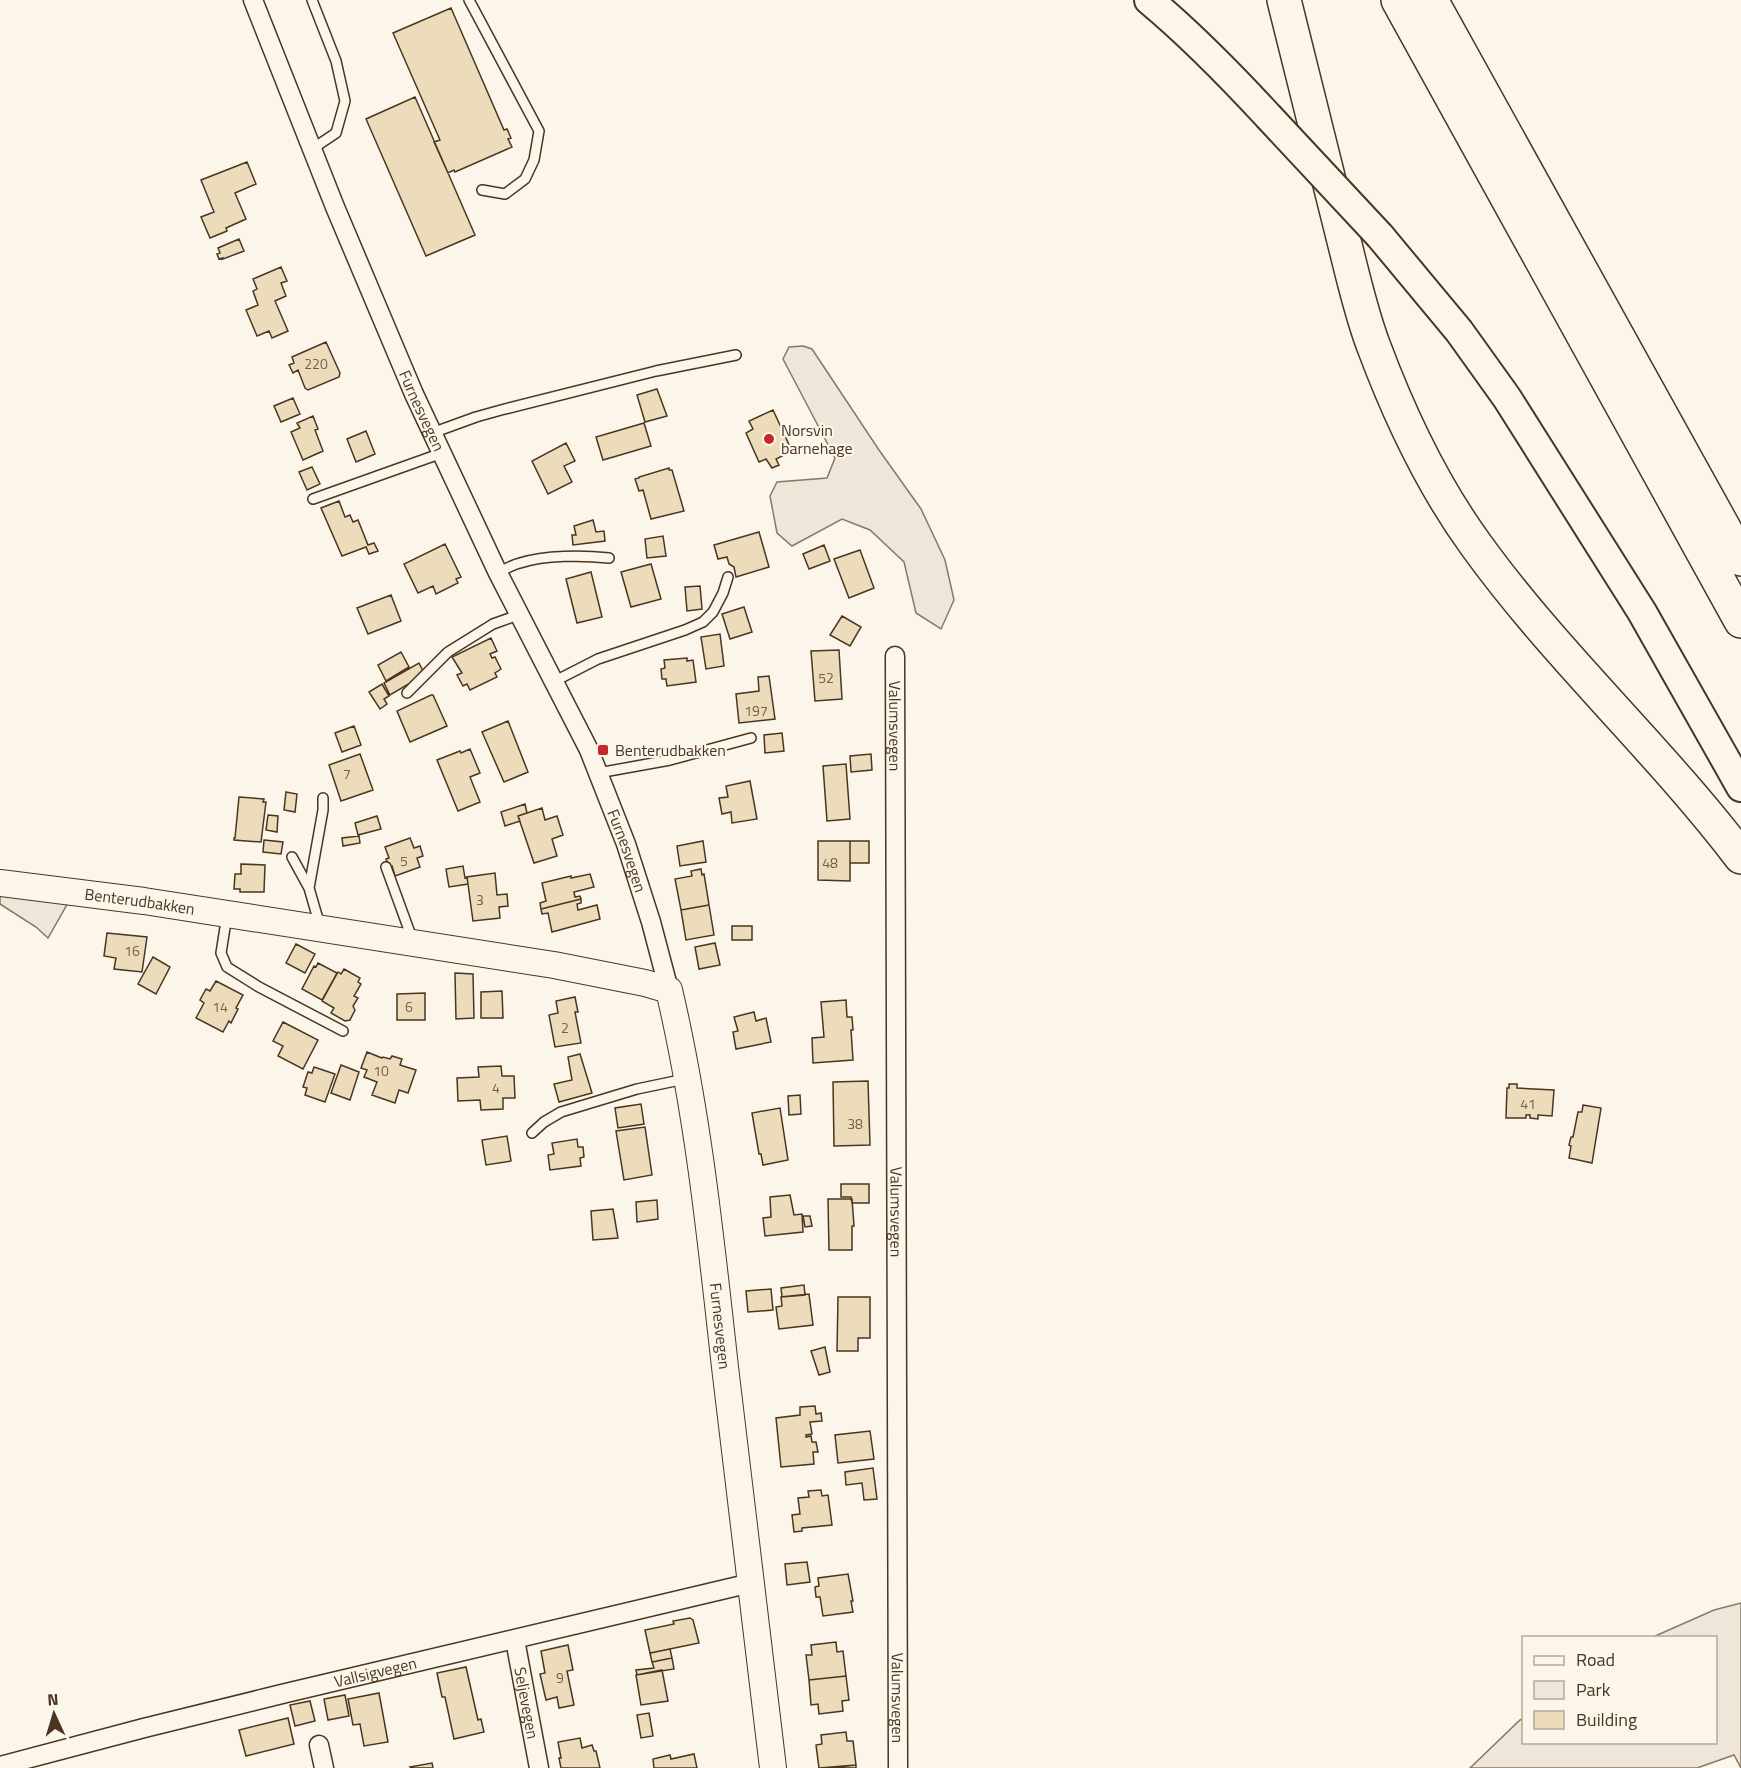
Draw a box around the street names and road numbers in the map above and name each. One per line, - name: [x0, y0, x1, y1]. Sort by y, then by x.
- street label: Furnesvegen: [393, 366, 451, 455]
- street label: Valumsvegen: [883, 681, 907, 771]
- street label: Furnesvegen: [601, 805, 653, 895]
- street label: Benterudbakken: [83, 882, 197, 921]
- street label: Valumsvegen: [884, 1167, 909, 1257]
- street label: Furnesvegen: [704, 1282, 737, 1370]
- street label: Vallsigvegen: [332, 1651, 419, 1693]
- street label: Valumsvegen: [886, 1653, 910, 1743]
- street label: Seljevegen: [508, 1665, 545, 1741]

